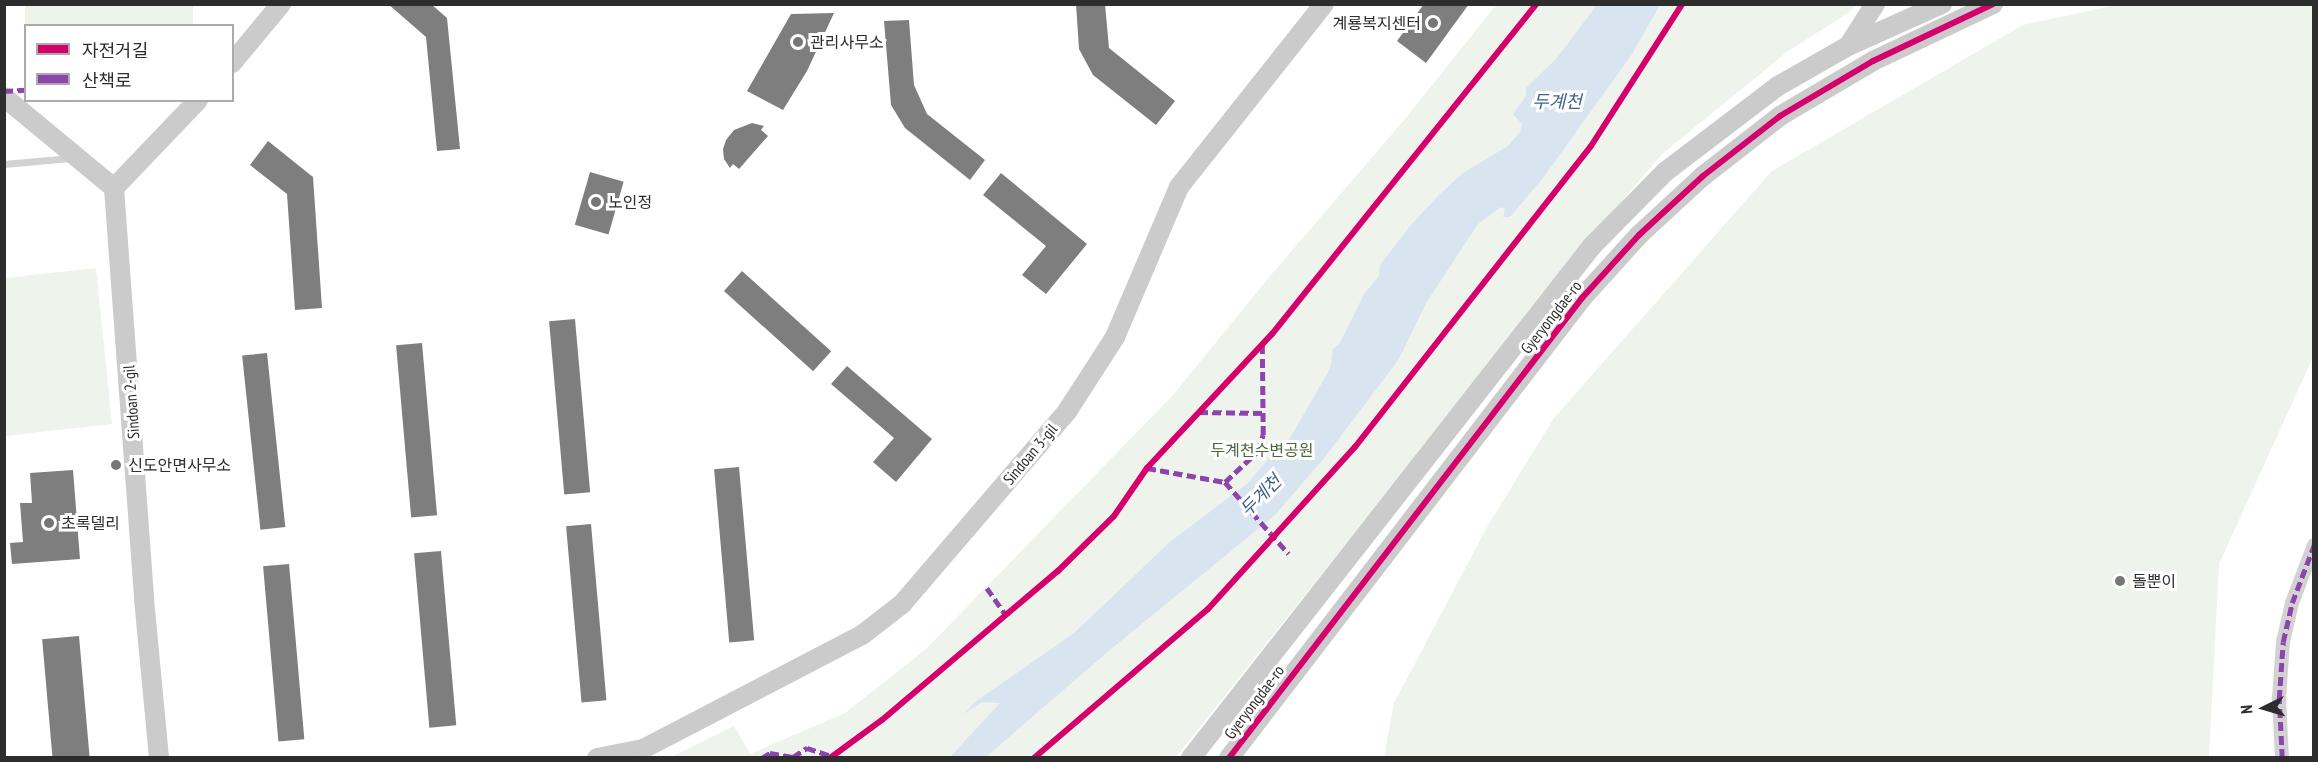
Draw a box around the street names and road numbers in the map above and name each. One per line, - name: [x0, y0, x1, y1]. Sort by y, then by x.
- street label: Gyeryongdae-ro: [1516, 277, 1586, 357]
- street label: Sindoan 2-gil: [119, 364, 143, 440]
- street label: Sindoan 3-gil: [999, 419, 1061, 489]
- street label: Gyeryongdae-ro: [1220, 661, 1288, 743]

